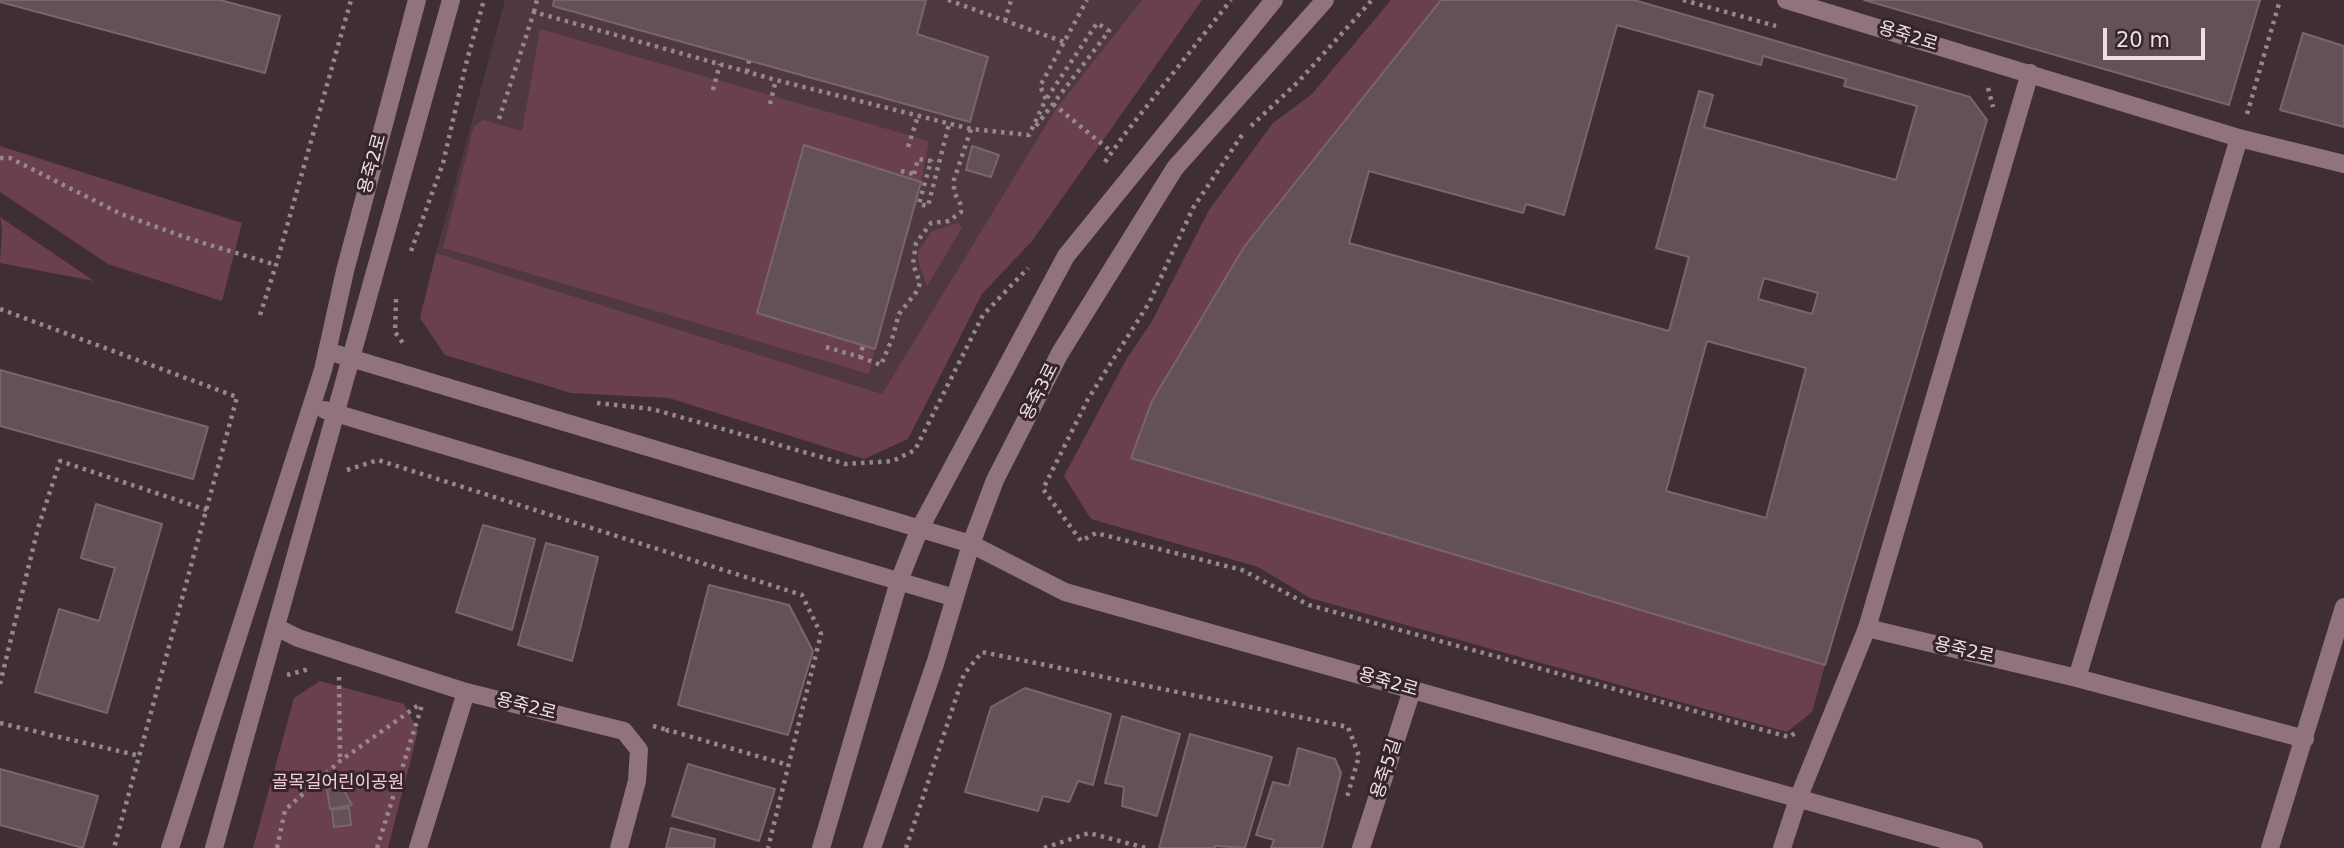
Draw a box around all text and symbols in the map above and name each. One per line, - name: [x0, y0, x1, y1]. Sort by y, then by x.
- scale bar: [2106, 14, 2208, 58]
- street label: 용죽2로: [1876, 18, 1940, 56]
- text: 20 m: [2116, 28, 2170, 52]
- street label: 용죽2로: [355, 132, 391, 196]
- street label: 용죽3로: [1017, 360, 1063, 424]
- street label: 용죽2로: [1932, 634, 1996, 668]
- street label: 용죽2로: [1356, 664, 1420, 702]
- street label: 용죽2로: [494, 689, 558, 725]
- street label: 용죽5길: [1367, 737, 1407, 801]
- park label: 골목길어린이공원: [272, 772, 404, 794]

